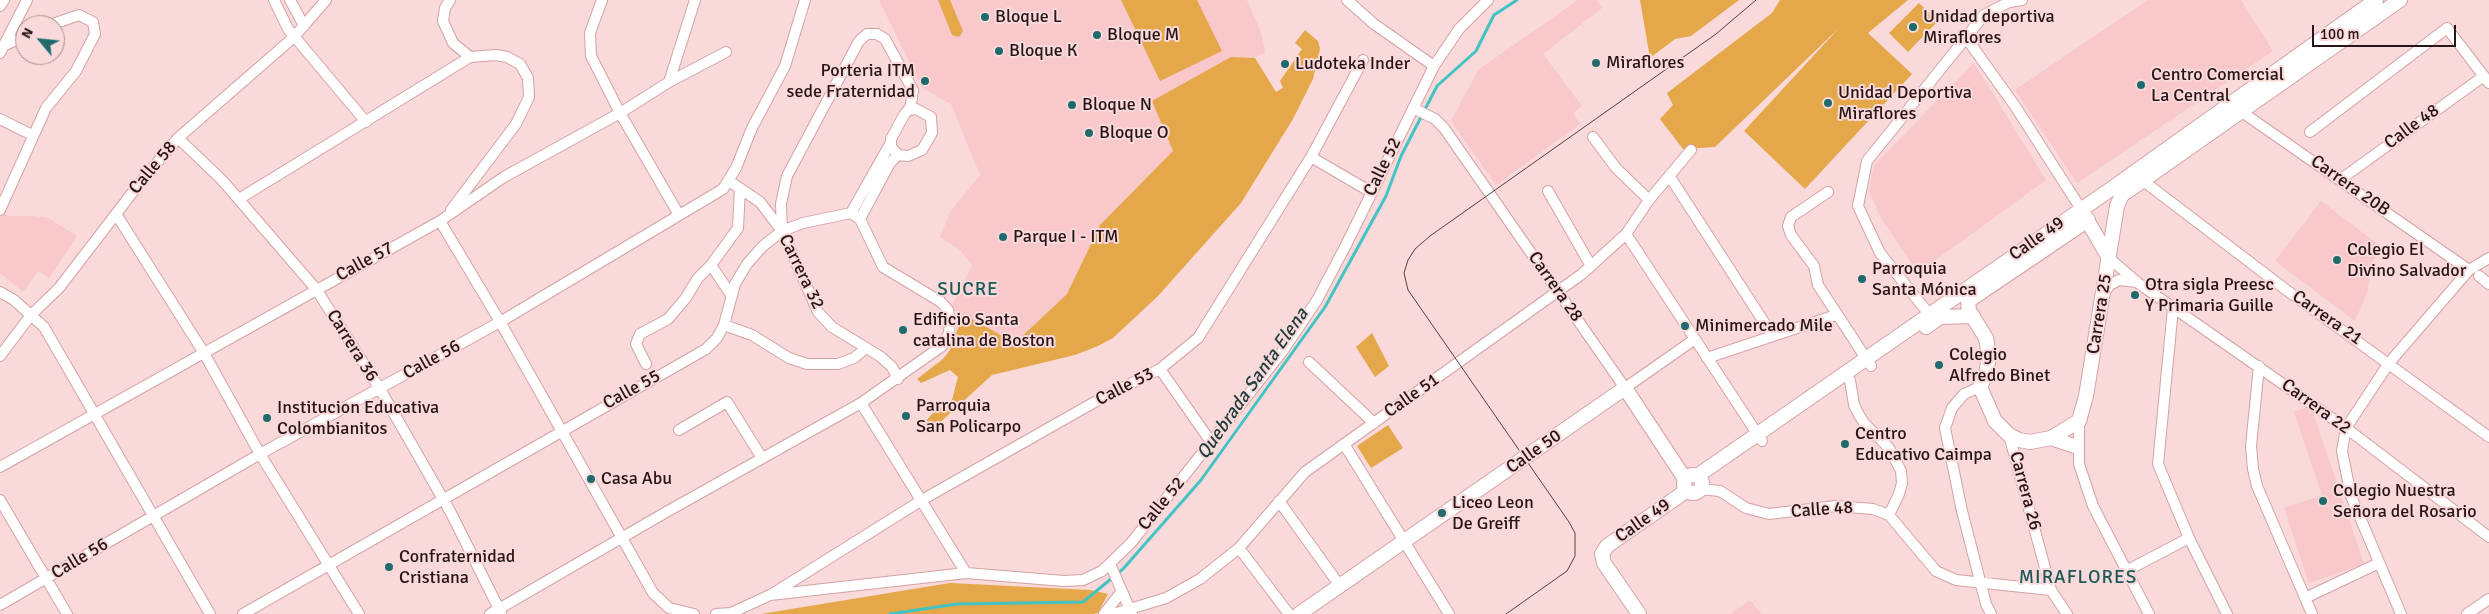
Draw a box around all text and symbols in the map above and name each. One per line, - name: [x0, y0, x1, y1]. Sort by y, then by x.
- place label: Bloque L: [995, 6, 1062, 28]
- place label: Unidad deportiva Miraflores: [1923, 6, 2055, 48]
- marker: Bloque L: [979, 11, 991, 23]
- north arrow: [15, 15, 65, 65]
- scale bar: [2314, 15, 2458, 47]
- marker: Unidad deportiva Miraflores: [1907, 21, 1919, 33]
- place label: Bloque M: [1107, 24, 1179, 46]
- text: N: [17, 25, 37, 41]
- text: 100 m: [2320, 25, 2360, 43]
- marker: Bloque M: [1091, 29, 1103, 41]
- place label: Bloque K: [1009, 40, 1077, 62]
- marker: Bloque K: [993, 45, 1005, 57]
- place label: Miraflores: [1606, 52, 1684, 74]
- place label: Ludoteka Inder: [1295, 53, 1410, 75]
- marker: Miraflores: [1590, 57, 1602, 69]
- marker: Ludoteka Inder: [1279, 58, 1291, 70]
- place label: Porteria ITM sede Fraternidad: [787, 60, 915, 102]
- place label: Centro Comercial La Central: [2151, 64, 2284, 106]
- marker: Porteria ITM sede Fraternidad: [919, 75, 931, 87]
- marker: Centro Comercial La Central: [2135, 79, 2147, 91]
- place label: Unidad Deportiva Miraflores: [1838, 82, 1972, 125]
- place label: Bloque N: [1082, 94, 1152, 116]
- marker: Unidad Deportiva Miraflores: [1822, 97, 1834, 109]
- marker: Bloque N: [1066, 99, 1078, 111]
- street label: Calle 48: [2380, 100, 2444, 154]
- place label: Bloque O: [1099, 122, 1168, 144]
- marker: Bloque O: [1083, 127, 1095, 139]
- street label: Calle 52: [1360, 134, 1406, 200]
- street label: Calle 58: [125, 137, 181, 199]
- street label: Carrera 20B: [2306, 151, 2394, 221]
- street label: Calle 49: [2005, 212, 2069, 266]
- place label: Parque I - ITM: [1013, 226, 1119, 248]
- street label: Carrera 32: [774, 231, 828, 313]
- marker: Parque I - ITM: [997, 231, 1009, 243]
- street label: Calle 57: [332, 237, 398, 287]
- place label: Colegio El Divino Salvador: [2347, 239, 2466, 282]
- street label: Carrera 28: [1523, 248, 1587, 326]
- marker: Colegio El Divino Salvador: [2331, 254, 2343, 266]
- place label: Parroquia Santa Mónica: [1872, 258, 1977, 300]
- street label: Carrera 25: [2083, 272, 2117, 356]
- marker: Parroquia Santa Mónica: [1856, 273, 1868, 285]
- place label: Otra sigla Preesc Y Primaria Guille: [2145, 274, 2274, 316]
- district label: SUCRE: [937, 279, 999, 301]
- street label: Carrera 21: [2288, 286, 2366, 350]
- marker: Otra sigla Preesc Y Primaria Guille: [2129, 289, 2141, 301]
- water label: Quebrada Santa Elena: [1192, 304, 1314, 464]
- street label: Carrera 36: [321, 306, 383, 386]
- place label: Edificio Santa catalina de Boston: [913, 309, 1055, 352]
- place label: Minimercado Mile: [1695, 315, 1833, 337]
- marker: Minimercado Mile: [1679, 320, 1691, 332]
- marker: Edificio Santa catalina de Boston: [897, 324, 909, 336]
- street label: Calle 56: [399, 335, 465, 385]
- place label: Colegio Alfredo Binet: [1949, 344, 2050, 386]
- marker: Colegio Alfredo Binet: [1933, 359, 1945, 371]
- street label: Calle 53: [1092, 363, 1158, 411]
- street label: Calle 55: [599, 365, 665, 415]
- street label: Calle 51: [1380, 369, 1444, 423]
- street label: Carrera 22: [2277, 375, 2355, 439]
- place label: Parroquia San Policarpo: [916, 395, 1021, 438]
- place label: Institucion Educativa Colombianitos: [277, 397, 439, 439]
- marker: Parroquia San Policarpo: [900, 410, 912, 422]
- marker: Institucion Educativa Colombianitos: [261, 412, 273, 424]
- place label: Centro Educativo Caimpa: [1855, 423, 1992, 466]
- street label: Calle 50: [1502, 425, 1566, 479]
- marker: Centro Educativo Caimpa: [1839, 438, 1851, 450]
- street label: Carrera 26: [2004, 449, 2046, 533]
- place label: Casa Abu: [601, 468, 672, 490]
- marker: Casa Abu: [585, 473, 597, 485]
- street label: Calle 52: [1134, 473, 1190, 535]
- place label: Colegio Nuestra Señora del Rosario: [2333, 480, 2477, 522]
- place label: Liceo Leon De Greiff: [1452, 492, 1534, 534]
- street label: Calle 49: [1611, 494, 1675, 548]
- marker: Colegio Nuestra Señora del Rosario: [2317, 495, 2329, 507]
- street label: Calle 48: [1790, 497, 1854, 523]
- marker: Liceo Leon De Greiff: [1436, 507, 1448, 519]
- street label: Calle 56: [48, 534, 112, 584]
- place label: Confraternidad Cristiana: [399, 546, 515, 588]
- marker: Confraternidad Cristiana: [383, 561, 395, 573]
- district label: MIRAFLORES: [2018, 567, 2138, 589]

